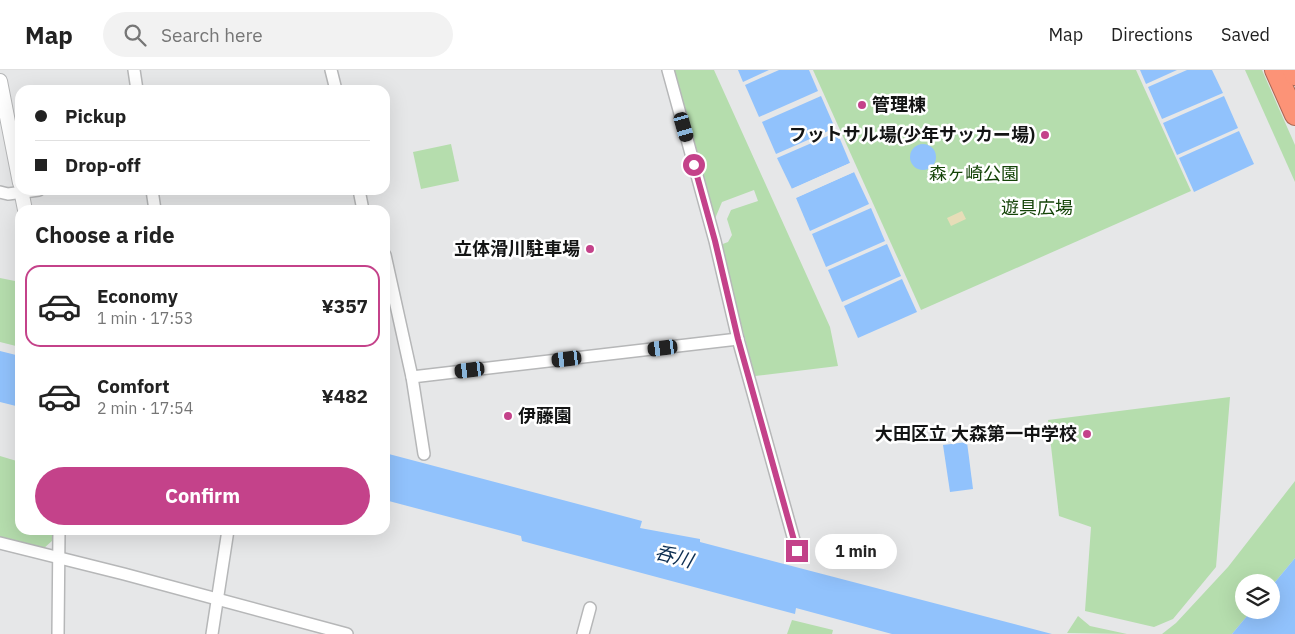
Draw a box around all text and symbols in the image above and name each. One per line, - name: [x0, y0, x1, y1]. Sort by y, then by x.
- search box: [103, 12, 453, 57]
- text: Map: [25, 19, 73, 51]
- icon: search: [121, 21, 149, 49]
- text: Search here: [161, 23, 263, 47]
- text: Map: [1048, 23, 1083, 46]
- text: Directions: [1111, 23, 1193, 46]
- text: Saved: [1221, 23, 1270, 46]
- place label: 管理棟: [872, 93, 926, 116]
- marker: 管理棟: [856, 99, 868, 111]
- text: Pickup: [65, 104, 126, 128]
- car: [672, 111, 695, 143]
- place label: フットサル場(少年サッカー場): [789, 123, 1035, 146]
- marker: フットサル場(少年サッカー場): [1039, 129, 1051, 141]
- text: Drop-off: [65, 153, 141, 177]
- route start: [683, 154, 705, 176]
- park label: 森ヶ崎公園: [929, 162, 1019, 185]
- park label: 遊具広場: [1001, 196, 1073, 219]
- text: Choose a ride: [35, 220, 175, 249]
- place label: 立体滑川駐車場: [454, 237, 580, 260]
- marker: 立体滑川駐車場: [584, 243, 596, 255]
- icon: car: [37, 284, 82, 329]
- text: Economy: [97, 284, 178, 308]
- text: ¥357: [321, 294, 368, 318]
- text: 1 min · 17:53: [97, 308, 193, 328]
- car: [647, 339, 678, 357]
- car: [551, 350, 582, 368]
- car: [454, 361, 485, 379]
- icon: car: [37, 374, 82, 419]
- text: Comfort: [97, 374, 170, 398]
- text: ¥482: [321, 384, 368, 408]
- text: 2 min · 17:54: [97, 398, 193, 418]
- place label: 伊藤園: [518, 404, 572, 427]
- marker: 伊藤園: [502, 410, 514, 422]
- place label: 大田区立 大森第一中学校: [875, 422, 1077, 445]
- marker: 大田区立 大森第一中学校: [1081, 428, 1093, 440]
- button: Confirm: [35, 467, 370, 525]
- callout: 1 min: [814, 534, 897, 568]
- water label: 呑川: [653, 539, 697, 573]
- route end: [786, 540, 808, 562]
- text: 1 min: [835, 541, 877, 561]
- map controls: [1235, 574, 1280, 619]
- button: layers: [1235, 574, 1280, 619]

